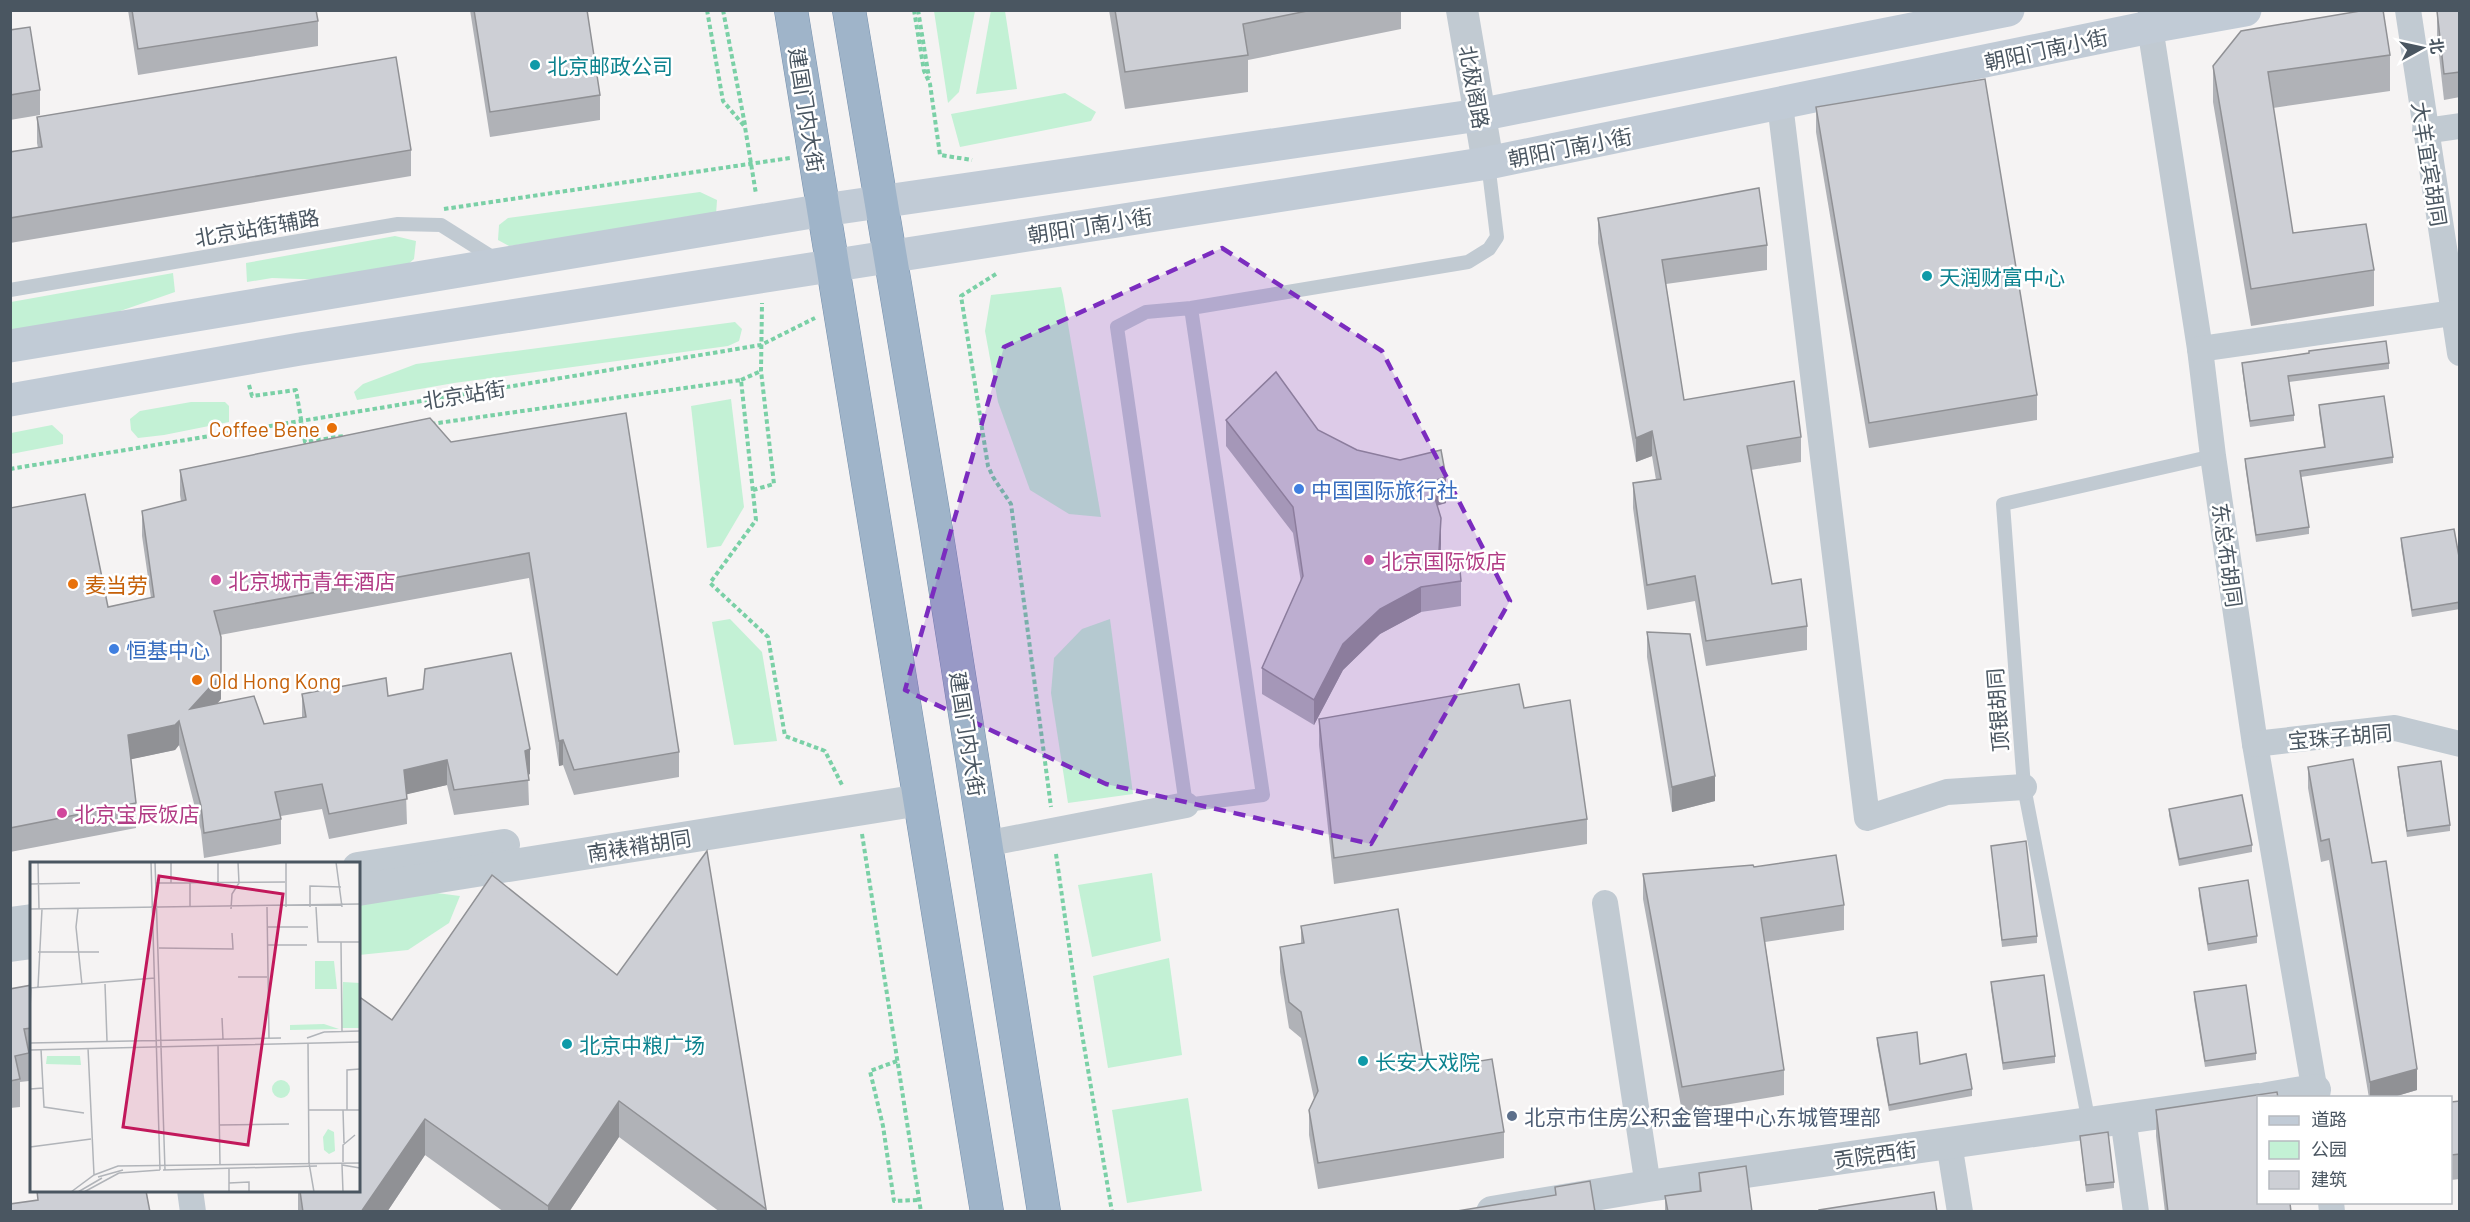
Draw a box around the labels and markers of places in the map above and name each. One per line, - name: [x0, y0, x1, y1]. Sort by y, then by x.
- place label: 北京邮政公司: [547, 53, 673, 78]
- marker: 北京邮政公司: [528, 58, 542, 72]
- place label: 天润财富中心: [1939, 264, 2065, 289]
- marker: 天润财富中心: [1920, 269, 1934, 283]
- place label: Coffee Bene: [209, 416, 320, 441]
- marker: Coffee Bene: [325, 421, 339, 435]
- place label: 中国国际旅行社: [1311, 477, 1458, 502]
- marker: 中国国际旅行社: [1292, 482, 1306, 496]
- place label: 北京国际饭店: [1381, 548, 1507, 573]
- marker: 北京国际饭店: [1362, 553, 1376, 567]
- place label: 北京城市青年酒店: [228, 568, 396, 593]
- place label: 麦当劳: [85, 572, 148, 597]
- marker: 北京城市青年酒店: [209, 573, 223, 587]
- marker: 麦当劳: [66, 577, 80, 591]
- place label: 恒基中心: [126, 637, 210, 662]
- marker: 恒基中心: [107, 642, 121, 656]
- place label: Old Hong Kong: [209, 668, 341, 693]
- marker: Old Hong Kong: [190, 673, 204, 687]
- place label: 北京宝辰饭店: [74, 801, 200, 826]
- marker: 北京宝辰饭店: [55, 806, 69, 820]
- place label: 北京中粮广场: [579, 1032, 705, 1057]
- marker: 北京中粮广场: [560, 1037, 574, 1051]
- place label: 长安大戏院: [1375, 1049, 1480, 1074]
- marker: 长安大戏院: [1356, 1054, 1370, 1068]
- place label: 北京市住房公积金管理中心东城管理部: [1524, 1104, 1881, 1129]
- marker: 北京市住房公积金管理中心东城管理部: [1505, 1109, 1519, 1123]

